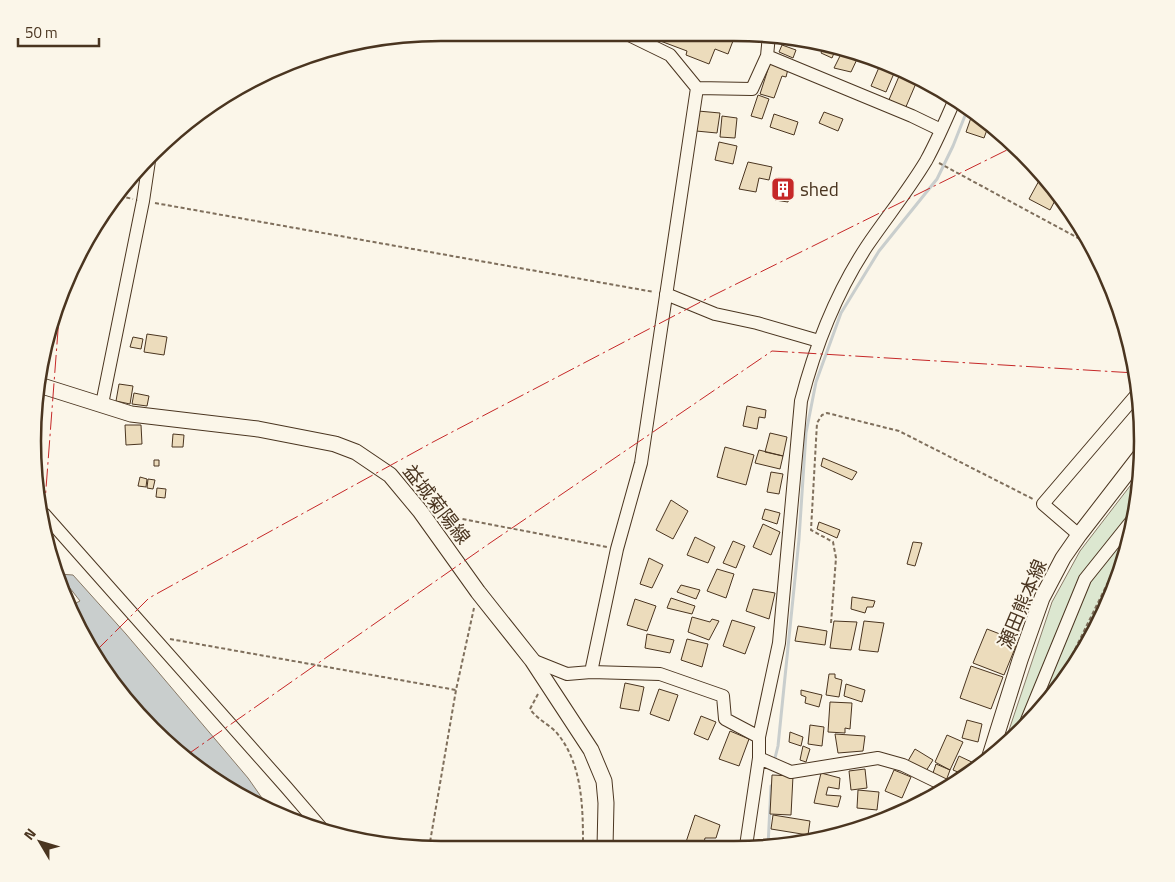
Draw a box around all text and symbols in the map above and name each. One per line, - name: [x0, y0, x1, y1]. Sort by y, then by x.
- scale bar: [18, 15, 99, 47]
- text: 50 m: [25, 21, 58, 44]
- place label: shed: [800, 174, 839, 203]
- building icon: shed: [770, 176, 796, 202]
- street label: 益城菊陽線: [397, 457, 478, 550]
- street label: 瀬田熊本線: [990, 554, 1053, 653]
- north arrow: [15, 817, 65, 867]
- text: N: [18, 823, 41, 844]

